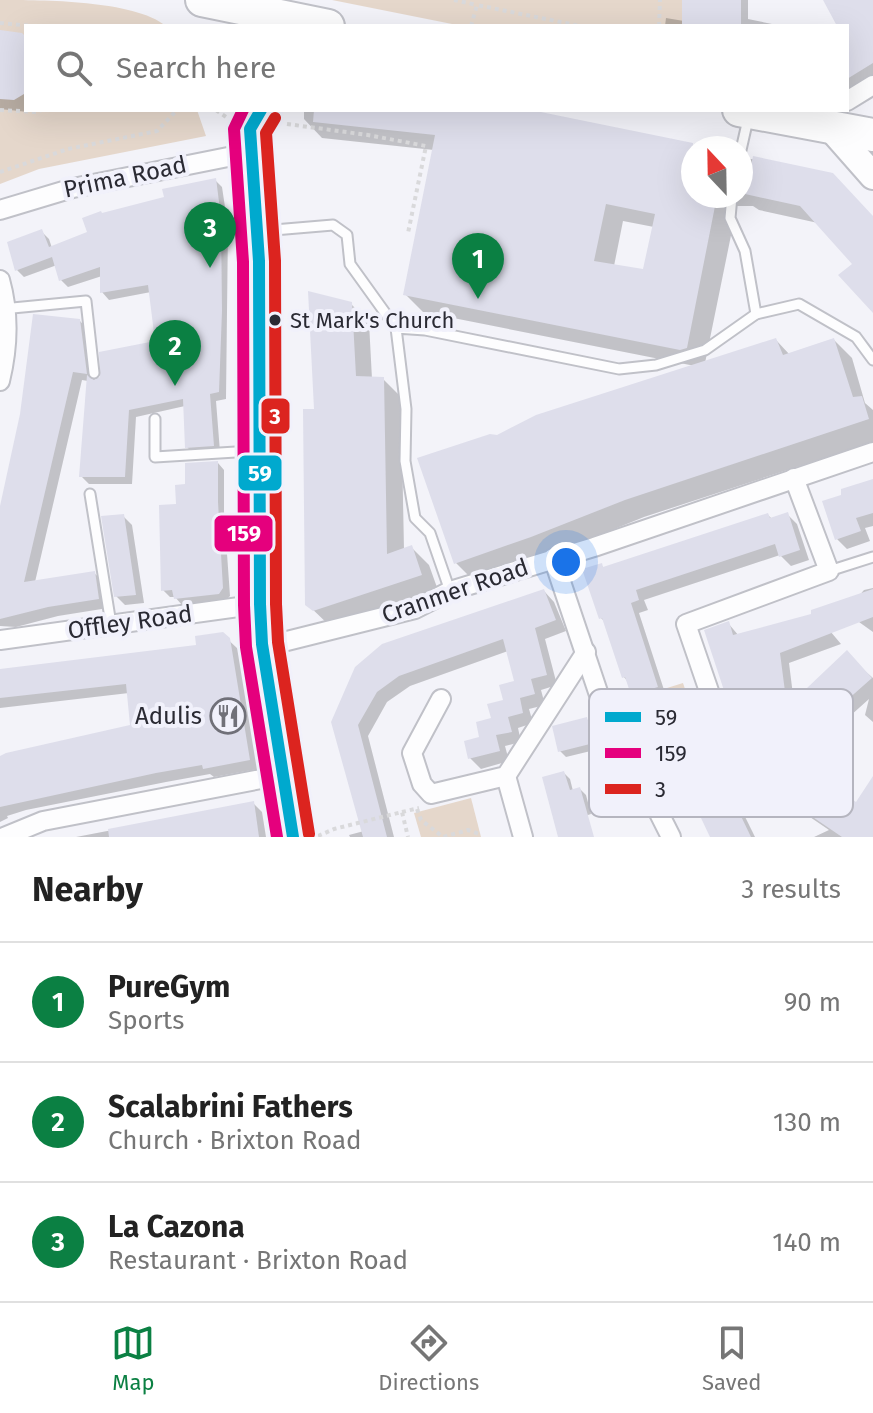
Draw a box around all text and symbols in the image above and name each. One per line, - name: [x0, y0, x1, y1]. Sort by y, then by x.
- search box: [24, 24, 849, 112]
- icon: search: [52, 46, 96, 90]
- text: Search here: [116, 50, 276, 86]
- north arrow: [681, 136, 753, 208]
- street label: Prima Road: [61, 150, 189, 204]
- pin: 3: [184, 202, 236, 268]
- pin: 1: [452, 233, 504, 299]
- place label: St Mark's Church: [290, 307, 454, 334]
- marker: St Mark's Church: [267, 312, 283, 328]
- pin: 2: [149, 320, 201, 386]
- line badge: 3: [260, 397, 291, 435]
- text: 3: [268, 403, 281, 430]
- line badge: 59: [237, 454, 283, 492]
- text: 59: [248, 460, 272, 487]
- line badge: 159: [213, 514, 274, 553]
- text: 159: [227, 520, 261, 547]
- your location: [546, 542, 586, 582]
- street label: Cranmer Road: [378, 553, 532, 629]
- street label: Offley Road: [66, 599, 194, 645]
- legend: [589, 689, 853, 817]
- restaurant icon: Adulis: [209, 697, 247, 735]
- place label: Adulis: [135, 702, 202, 730]
- text: 59: [655, 704, 677, 731]
- text: 159: [655, 740, 687, 767]
- text: 3: [655, 776, 666, 803]
- text: Nearby: [32, 869, 143, 910]
- text: 3 results: [741, 874, 841, 905]
- text: PureGym: [108, 969, 230, 1005]
- text: 1: [52, 987, 64, 1018]
- text: 90 m: [784, 987, 841, 1018]
- text: Sports: [108, 1005, 184, 1036]
- text: Scalabrini Fathers: [108, 1089, 353, 1125]
- text: 2: [51, 1107, 65, 1138]
- text: 130 m: [773, 1107, 841, 1138]
- text: Church · Brixton Road: [108, 1125, 362, 1156]
- text: La Cazona: [108, 1209, 245, 1245]
- text: 3: [51, 1227, 65, 1258]
- text: 140 m: [772, 1227, 841, 1258]
- text: Restaurant · Brixton Road: [108, 1245, 408, 1276]
- tab: Map: [111, 1321, 155, 1396]
- tab: Directions: [378, 1321, 479, 1396]
- tab: Saved: [702, 1321, 762, 1396]

